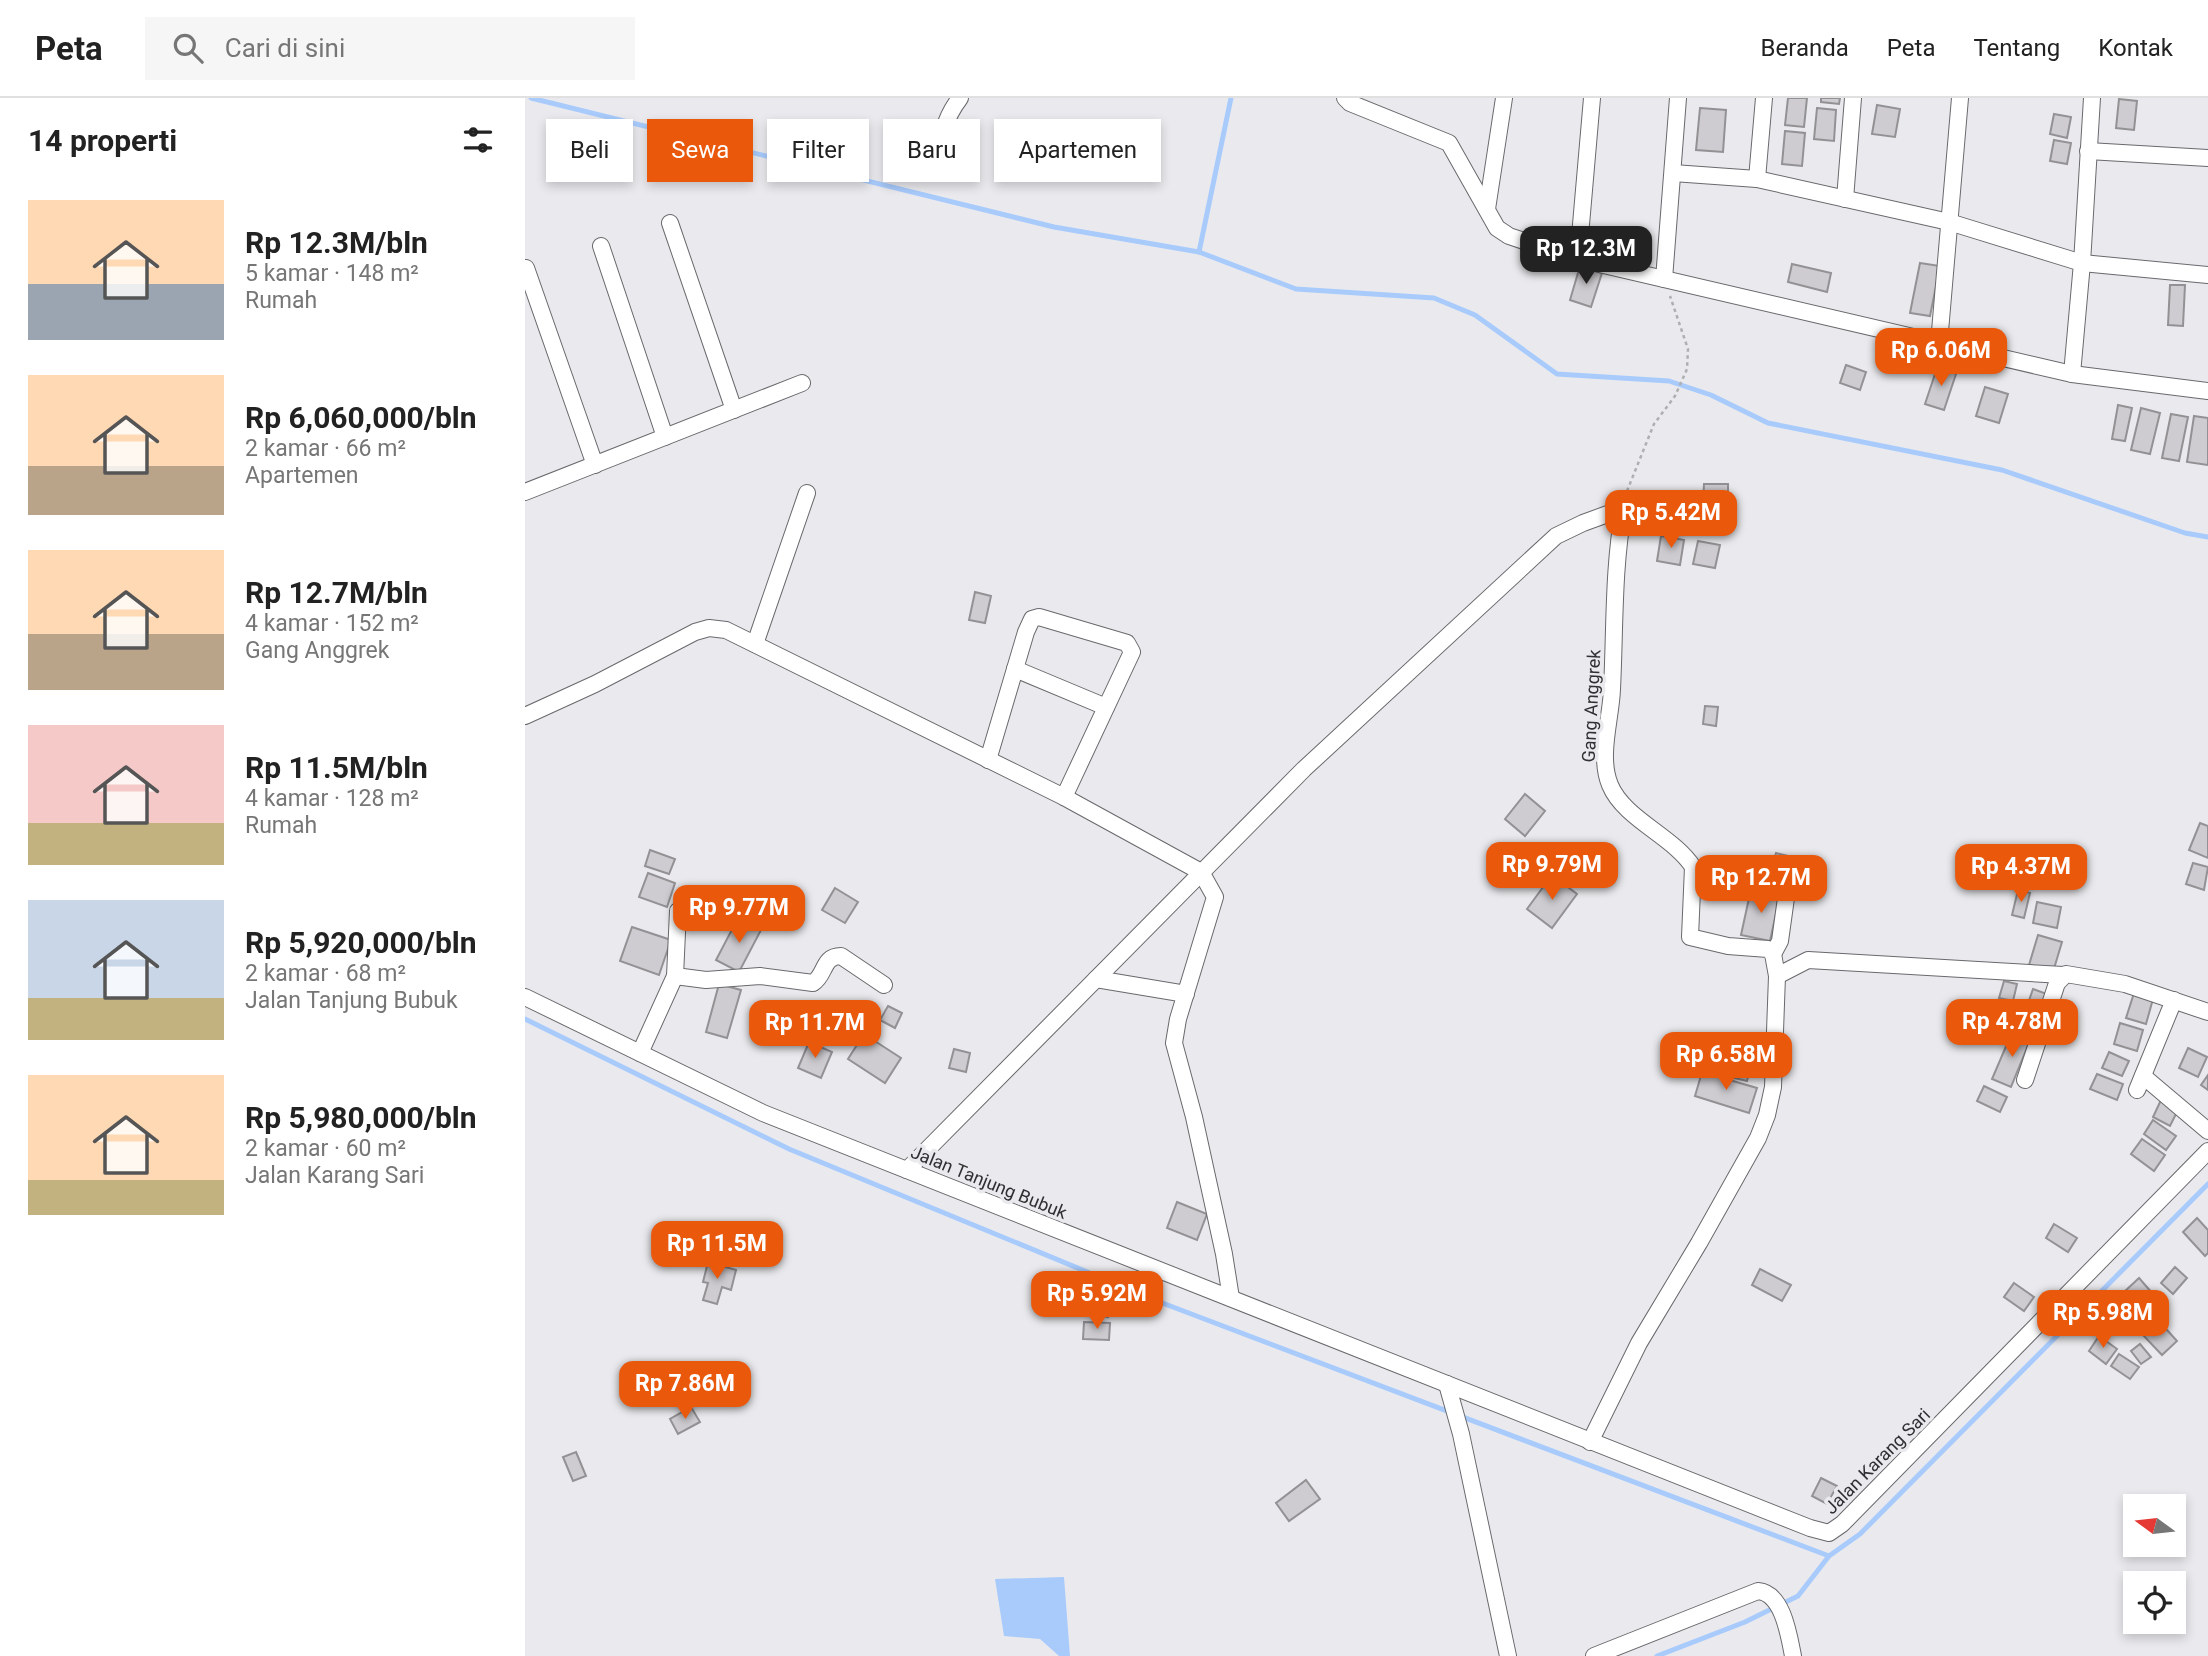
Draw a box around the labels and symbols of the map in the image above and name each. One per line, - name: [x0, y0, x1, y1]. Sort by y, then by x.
- pin: Rp 12.3M: [1514, 226, 1658, 286]
- pin: Rp 6.06M: [1869, 328, 2013, 388]
- pin: Rp 5.42M: [1599, 490, 1743, 550]
- street label: Gang Anggrek: [1578, 648, 1604, 763]
- pin: Rp 9.79M: [1480, 842, 1624, 902]
- pin: Rp 4.37M: [1949, 844, 2093, 904]
- pin: Rp 12.7M: [1689, 856, 1833, 915]
- pin: Rp 9.77M: [667, 886, 811, 945]
- pin: Rp 11.7M: [743, 1000, 887, 1060]
- pin: Rp 4.78M: [1940, 1000, 2084, 1059]
- pin: Rp 6.58M: [1654, 1032, 1798, 1092]
- street label: Jalan Tanjung Bubuk: [908, 1141, 1071, 1223]
- pin: Rp 11.5M: [645, 1222, 789, 1281]
- pin: Rp 5.92M: [1025, 1272, 1169, 1331]
- pin: Rp 5.98M: [2031, 1290, 2175, 1350]
- pin: Rp 7.86M: [613, 1362, 757, 1421]
- street label: Jalan Karang Sari: [1820, 1404, 1934, 1518]
- north arrow: [2123, 1494, 2186, 1558]

